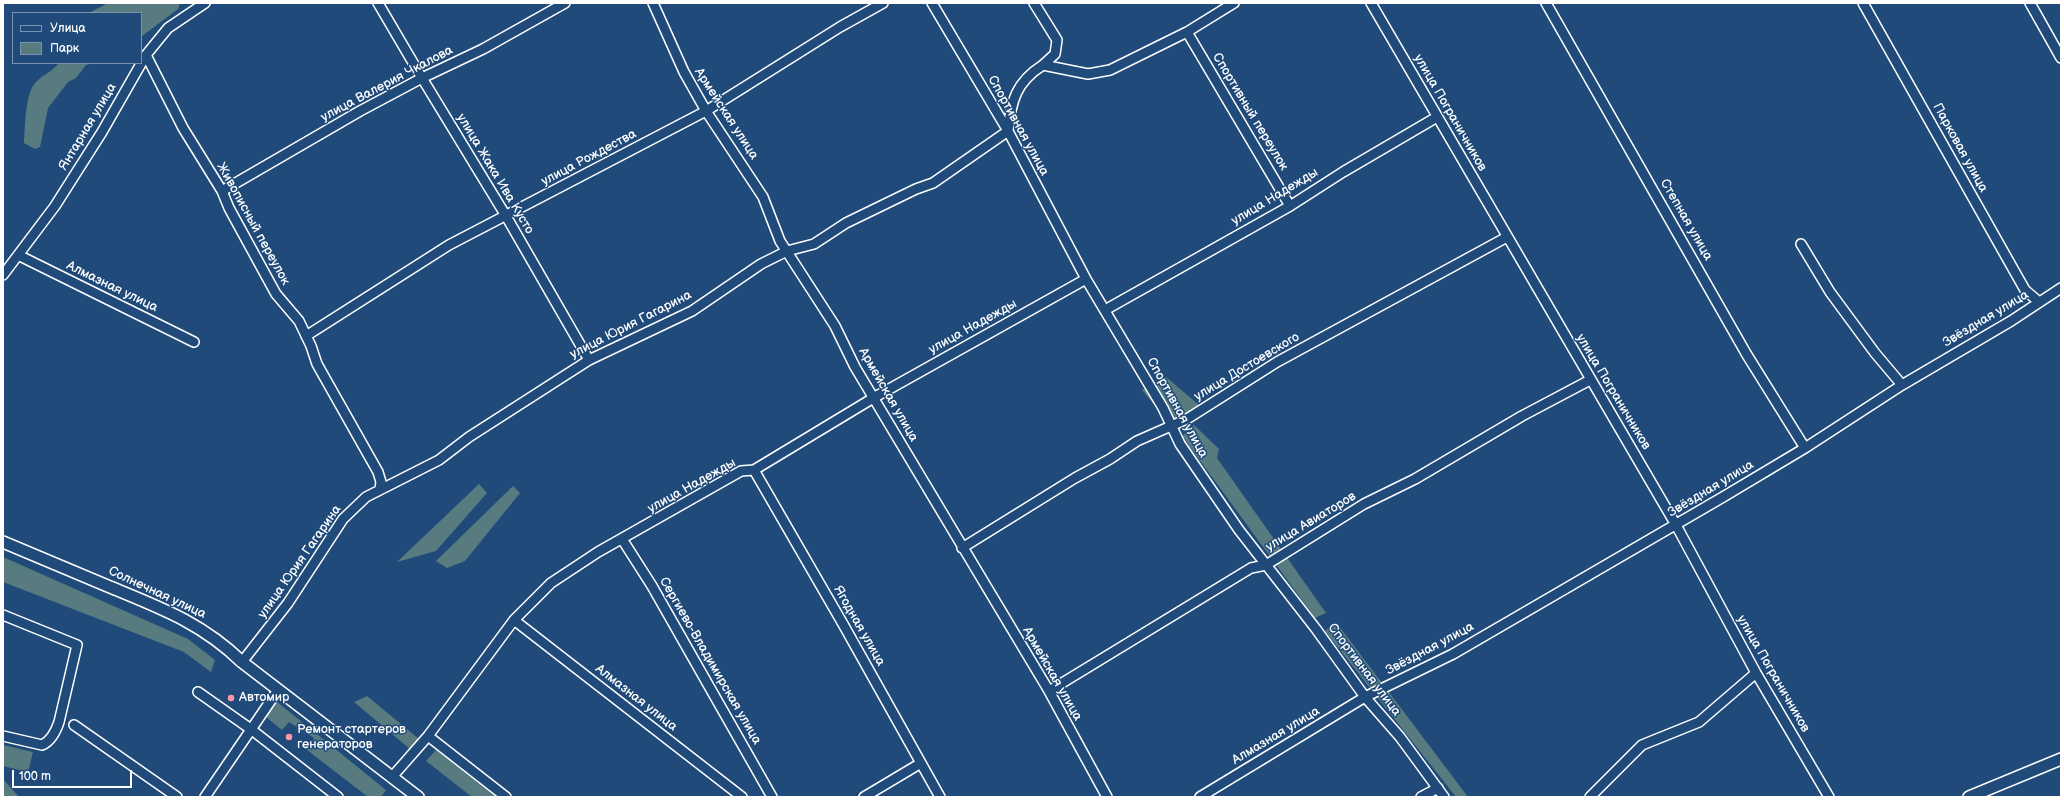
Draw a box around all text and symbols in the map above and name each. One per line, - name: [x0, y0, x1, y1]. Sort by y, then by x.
- legend: [12, 12, 142, 64]
- text: Улица: [50, 21, 86, 36]
- text: Парк: [50, 41, 79, 56]
- street label: улица Валерия Чкалова: [318, 43, 456, 125]
- street label: Спортивный переулок: [1209, 50, 1291, 174]
- street label: улица Пограничников: [1410, 52, 1490, 174]
- street label: Армейская улица: [691, 65, 761, 163]
- street label: Спортивная улица: [984, 73, 1052, 179]
- street label: Янтарная улица: [56, 81, 120, 173]
- street label: Парковая улица: [1929, 101, 1991, 195]
- street label: улица Жака Ива Кусто: [453, 111, 537, 237]
- street label: улица Рождества: [539, 126, 639, 190]
- street label: Живописный переулок: [213, 160, 293, 288]
- street label: улица Надежды: [1229, 165, 1321, 229]
- street label: Степная улица: [1656, 177, 1716, 263]
- street label: Алмазная улица: [64, 258, 160, 316]
- street label: Звёздная улица: [1940, 287, 2032, 351]
- street label: улица Юрия Гагарина: [568, 288, 694, 362]
- street label: улица Надежды: [926, 296, 1020, 358]
- street label: улица Достоевского: [1192, 329, 1302, 405]
- street label: улица Пограничников: [1572, 331, 1654, 453]
- street label: Армейская улица: [855, 345, 921, 445]
- street label: Спортивная улица: [1143, 355, 1211, 461]
- street label: улица Надежды: [645, 455, 739, 517]
- street label: Звёздная улица: [1665, 457, 1757, 521]
- street label: улица Авиаторов: [1263, 489, 1359, 555]
- street label: улица Юрия Гагарина: [255, 502, 345, 622]
- street label: Солнечная улица: [106, 564, 208, 622]
- street label: Сергиево-Владимирская улица: [656, 575, 764, 747]
- street label: Ягодная улица: [830, 583, 888, 669]
- street label: улица Пограничников: [1733, 613, 1813, 735]
- street label: Звёздная улица: [1383, 619, 1477, 679]
- street label: Спортивная улица: [1324, 621, 1404, 719]
- street label: Армейская улица: [1019, 624, 1085, 724]
- street label: Алмазная улица: [592, 661, 680, 735]
- place label: Автомир: [239, 690, 289, 706]
- marker: Автомир: [226, 693, 236, 703]
- street label: Алмазная улица: [1229, 704, 1323, 768]
- place label: Ремонт стартеров генераторов: [297, 722, 406, 753]
- marker: Ремонт стартеров генераторов: [284, 732, 294, 742]
- scale bar: [14, 762, 134, 788]
- text: 100 m: [19, 769, 51, 784]

